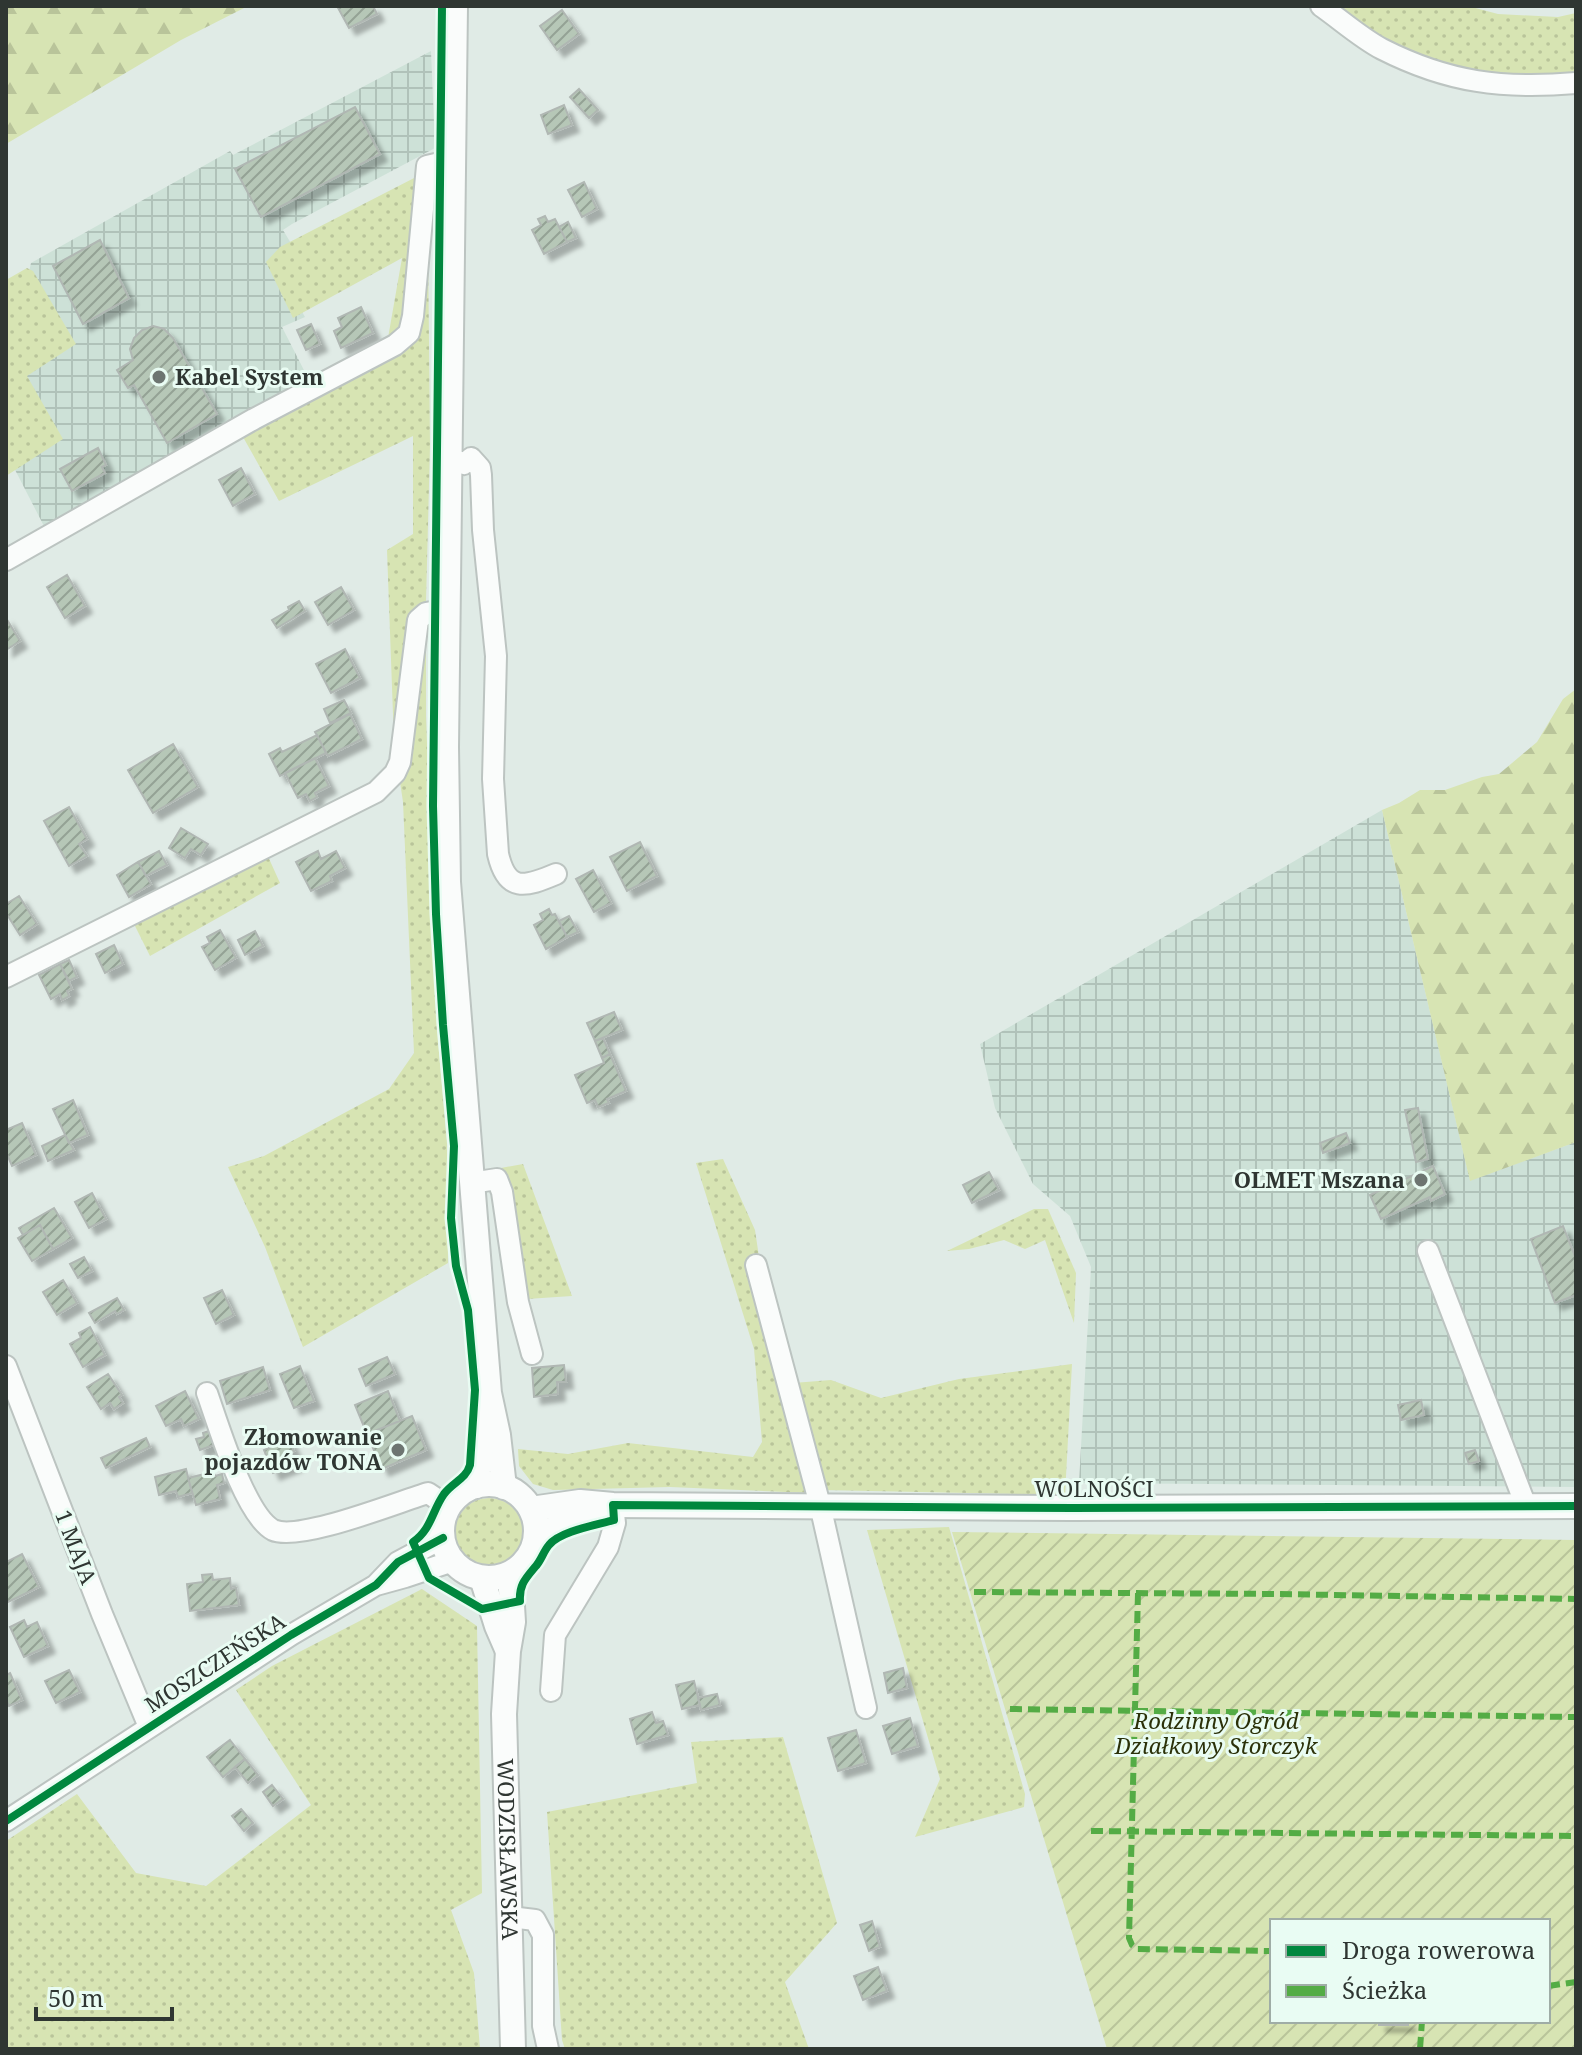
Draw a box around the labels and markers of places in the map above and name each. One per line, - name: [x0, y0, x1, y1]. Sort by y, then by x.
- place label: Kabel System: [175, 361, 324, 391]
- marker: Kabel System: [150, 368, 168, 386]
- place label: OLMET Mszana: [1234, 1164, 1405, 1194]
- marker: OLMET Mszana: [1412, 1171, 1430, 1189]
- place label: Złomowanie pojazdów TONA: [204, 1421, 382, 1476]
- marker: Złomowanie pojazdów TONA: [389, 1441, 407, 1459]

